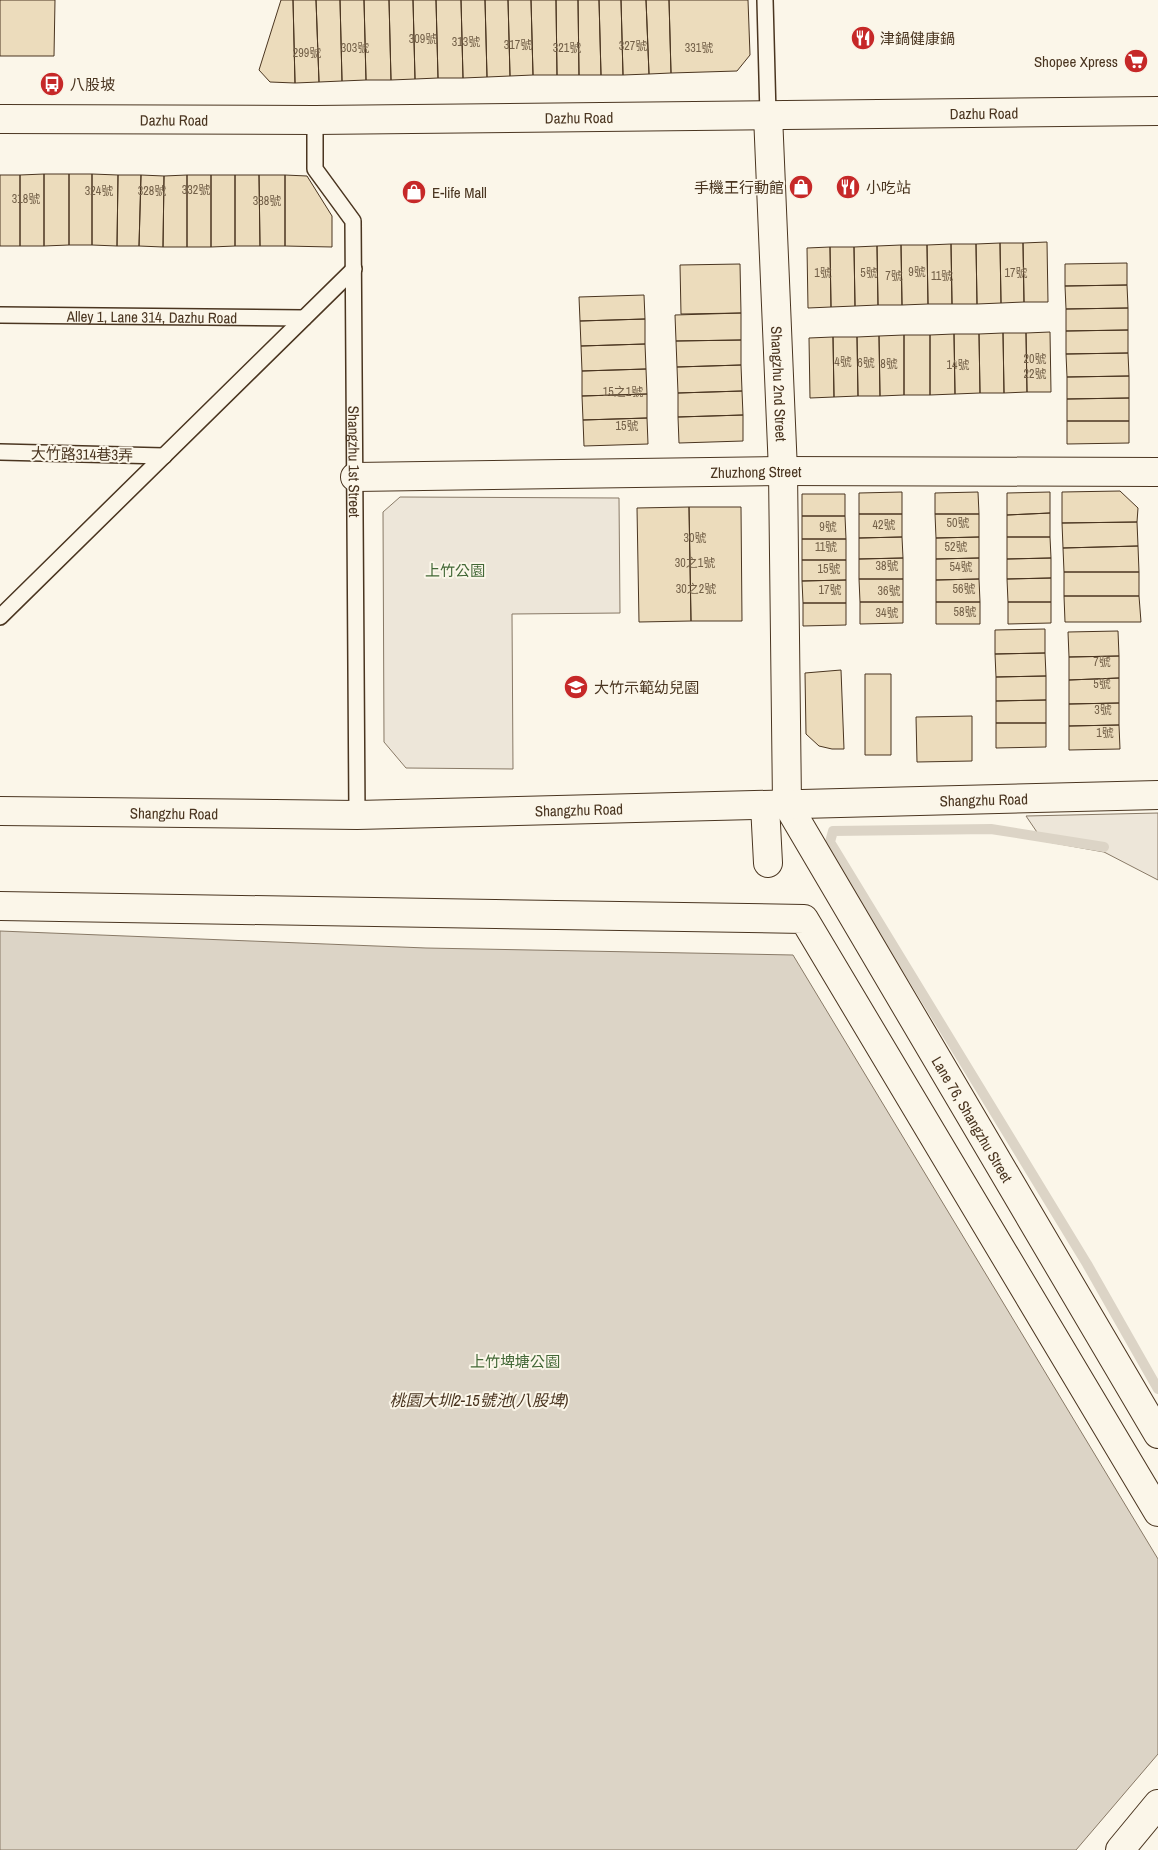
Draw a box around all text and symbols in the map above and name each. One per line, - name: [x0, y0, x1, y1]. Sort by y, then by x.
- restaurant icon: 津鍋健康鍋: [850, 25, 876, 51]
- place label: 津鍋健康鍋: [880, 28, 955, 49]
- house number: 309號: [409, 31, 437, 47]
- house number: 313號: [452, 34, 480, 50]
- house number: 317號: [504, 37, 532, 53]
- house number: 327號: [619, 38, 647, 54]
- house number: 303號: [341, 40, 369, 56]
- house number: 321號: [553, 40, 581, 56]
- house number: 331號: [685, 40, 713, 56]
- house number: 299號: [293, 45, 321, 61]
- supermarket icon: Shopee Xpress: [1123, 48, 1149, 74]
- place label: Shopee Xpress: [1034, 51, 1118, 72]
- bus stop icon: 八股坡: [39, 71, 65, 97]
- place label: 八股坡: [70, 74, 115, 95]
- street label: Dazhu Road: [950, 102, 1018, 124]
- street label: Dazhu Road: [545, 106, 613, 128]
- street label: Dazhu Road: [140, 109, 208, 130]
- shop icon: 手機王行動館: [788, 174, 814, 200]
- restaurant icon: 小吃站: [835, 174, 861, 200]
- place label: 手機王行動館: [694, 177, 784, 198]
- place label: 小吃站: [866, 177, 911, 198]
- shop icon: E-life Mall: [401, 179, 427, 205]
- house number: 332號: [182, 182, 210, 198]
- place label: E-life Mall: [432, 182, 487, 203]
- house number: 324號: [85, 183, 113, 199]
- house number: 328號: [138, 183, 166, 199]
- house number: 318號: [12, 191, 40, 207]
- house number: 338號: [253, 193, 281, 209]
- house number: 9號: [908, 264, 926, 280]
- house number: 1號: [814, 265, 832, 281]
- house number: 5號: [860, 265, 878, 281]
- house number: 17號: [1005, 265, 1027, 281]
- house number: 7號: [885, 268, 903, 284]
- house number: 11號: [931, 268, 953, 284]
- street label: Alley 1, Lane 314, Dazhu Road: [66, 305, 237, 328]
- street label: Shangzhu 2nd Street: [766, 326, 792, 443]
- house number: 20號: [1024, 351, 1046, 367]
- house number: 4號: [834, 354, 852, 370]
- house number: 6號: [857, 355, 875, 371]
- house number: 8號: [880, 356, 898, 372]
- house number: 14號: [947, 357, 969, 373]
- house number: 22號: [1024, 366, 1046, 382]
- house number: 15之1號: [603, 384, 643, 400]
- street label: Shangzhu 1st Street: [344, 406, 365, 518]
- house number: 15號: [616, 418, 638, 434]
- street label: 大竹路314巷3弄: [31, 443, 133, 465]
- street label: Zhuzhong Street: [710, 460, 802, 483]
- house number: 50號: [947, 515, 969, 531]
- house number: 42號: [873, 517, 895, 533]
- house number: 9號: [819, 519, 837, 535]
- house number: 30號: [684, 530, 706, 546]
- house number: 11號: [815, 539, 837, 555]
- house number: 52號: [945, 539, 967, 555]
- house number: 30之1號: [675, 555, 715, 571]
- house number: 38號: [876, 558, 898, 574]
- house number: 54號: [950, 559, 972, 575]
- park label: 上竹公園: [425, 560, 485, 581]
- house number: 15號: [818, 561, 840, 577]
- house number: 30之2號: [676, 581, 716, 597]
- house number: 56號: [953, 581, 975, 597]
- house number: 17號: [819, 582, 841, 598]
- house number: 36號: [878, 583, 900, 599]
- house number: 58號: [954, 604, 976, 620]
- house number: 34號: [876, 605, 898, 621]
- house number: 7號: [1093, 654, 1111, 670]
- school or university icon: 大竹示範幼兒園: [563, 674, 589, 700]
- house number: 5號: [1093, 676, 1111, 692]
- place label: 大竹示範幼兒園: [594, 677, 699, 698]
- house number: 3號: [1094, 702, 1112, 718]
- house number: 1號: [1096, 725, 1114, 741]
- street label: Shangzhu Road: [939, 788, 1028, 811]
- street label: Shangzhu Road: [535, 798, 623, 821]
- street label: Shangzhu Road: [130, 802, 218, 824]
- street label: Lane 76, Shangzhu Street: [927, 1052, 1018, 1187]
- park label: 上竹埤塘公園: [470, 1351, 560, 1372]
- water label: 桃園大圳2-15號池(八股埤): [390, 1389, 569, 1411]

